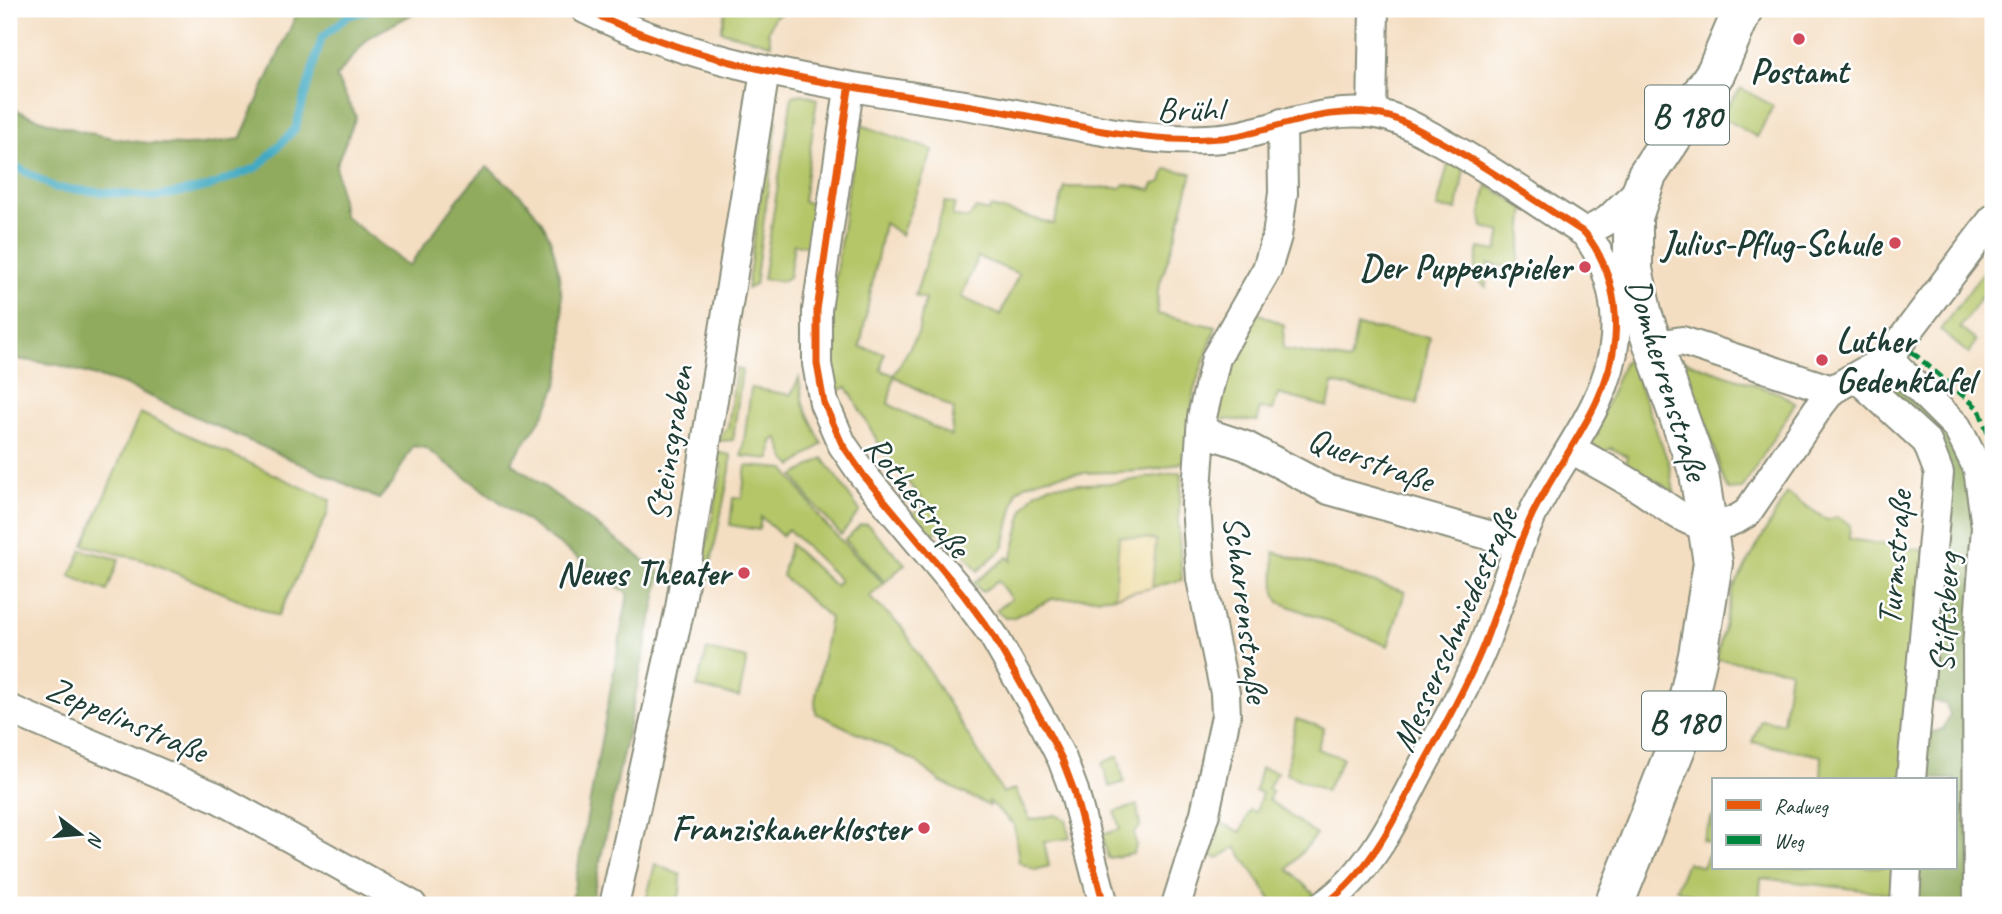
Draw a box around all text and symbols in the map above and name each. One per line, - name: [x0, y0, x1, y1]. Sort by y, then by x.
- marker: Postamt: [1791, 31, 1807, 47]
- place label: Postamt: [1750, 49, 1851, 94]
- road number: B 180: [1645, 85, 1729, 144]
- street label: Brühl: [1157, 87, 1229, 132]
- place label: Julius-Pflug-Schule: [1660, 221, 1883, 266]
- marker: Julius-Pflug-Schule: [1887, 235, 1903, 251]
- place label: Der Puppenspieler: [1360, 245, 1574, 290]
- marker: Der Puppenspieler: [1577, 259, 1593, 275]
- street label: Domherrenstraße: [1615, 273, 1720, 488]
- place label: Luther Gedenktafel: [1836, 318, 1981, 403]
- marker: Luther Gedenktafel: [1814, 352, 1830, 368]
- street label: Steinsgraben: [635, 361, 704, 524]
- street label: Querstraße: [1302, 416, 1442, 504]
- street label: Rothestraße: [854, 426, 983, 569]
- street label: Turmstraße: [1866, 486, 1923, 627]
- street label: Messerschmiedestraße: [1380, 498, 1530, 758]
- street label: Scharrenstraße: [1213, 513, 1281, 708]
- street label: Stiftsberg: [1919, 549, 1970, 674]
- place label: Neues Theater: [557, 551, 733, 596]
- marker: Neues Theater: [736, 565, 752, 581]
- street label: Zeppelinstraße: [39, 665, 217, 775]
- road number: B 180: [1642, 692, 1726, 750]
- legend: [1712, 778, 1956, 869]
- text: Radweg: [1774, 793, 1829, 819]
- north arrow: [46, 799, 116, 869]
- place label: Franziskanerkloster: [672, 806, 913, 851]
- marker: Franziskanerkloster: [916, 820, 932, 836]
- text: Weg: [1774, 828, 1805, 854]
- text: N: [81, 829, 109, 850]

